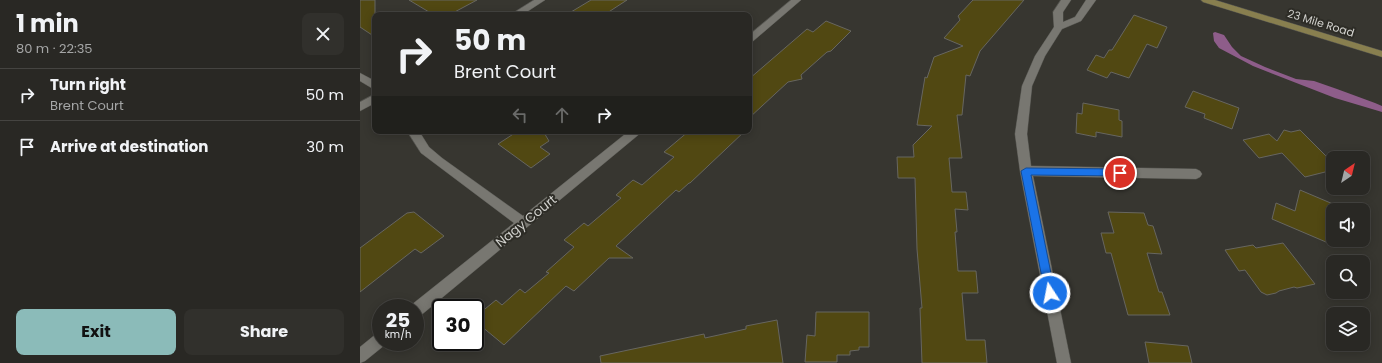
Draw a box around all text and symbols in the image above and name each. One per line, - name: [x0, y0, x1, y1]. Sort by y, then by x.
- street label: 23 Mile Road: [1286, 5, 1356, 41]
- text: 1 min: [16, 7, 79, 40]
- button: close: [302, 13, 344, 55]
- text: 50 m: [454, 21, 526, 60]
- icon: right: [388, 28, 440, 80]
- text: 80 m · 22:35: [16, 39, 92, 58]
- text: Brent Court: [454, 59, 556, 84]
- text: Turn right: [50, 74, 126, 95]
- icon: right: [16, 84, 38, 106]
- text: 50 m: [306, 84, 344, 105]
- text: Brent Court: [50, 96, 124, 115]
- icon: left: [509, 104, 531, 126]
- icon: ahead: [551, 104, 573, 126]
- icon: right: [593, 104, 615, 126]
- icon: arrive: [16, 136, 38, 158]
- text: Arrive at destination: [50, 136, 208, 157]
- text: 30 m: [306, 136, 344, 157]
- north arrow: [1326, 151, 1370, 195]
- map controls: [1326, 151, 1370, 351]
- pin: [1103, 156, 1137, 190]
- icon: arrive: [1109, 162, 1131, 184]
- street label: Nagy Court: [491, 190, 561, 252]
- button: sound: [1326, 203, 1370, 247]
- button: search: [1326, 255, 1370, 299]
- position arrow: [1029, 272, 1071, 314]
- speed limit sign: 30: [432, 299, 484, 351]
- text: 25: [386, 306, 410, 334]
- button: layers: [1326, 307, 1370, 351]
- button: Exit: [16, 309, 176, 355]
- button: Share: [184, 309, 344, 355]
- text: km/h: [385, 327, 411, 342]

